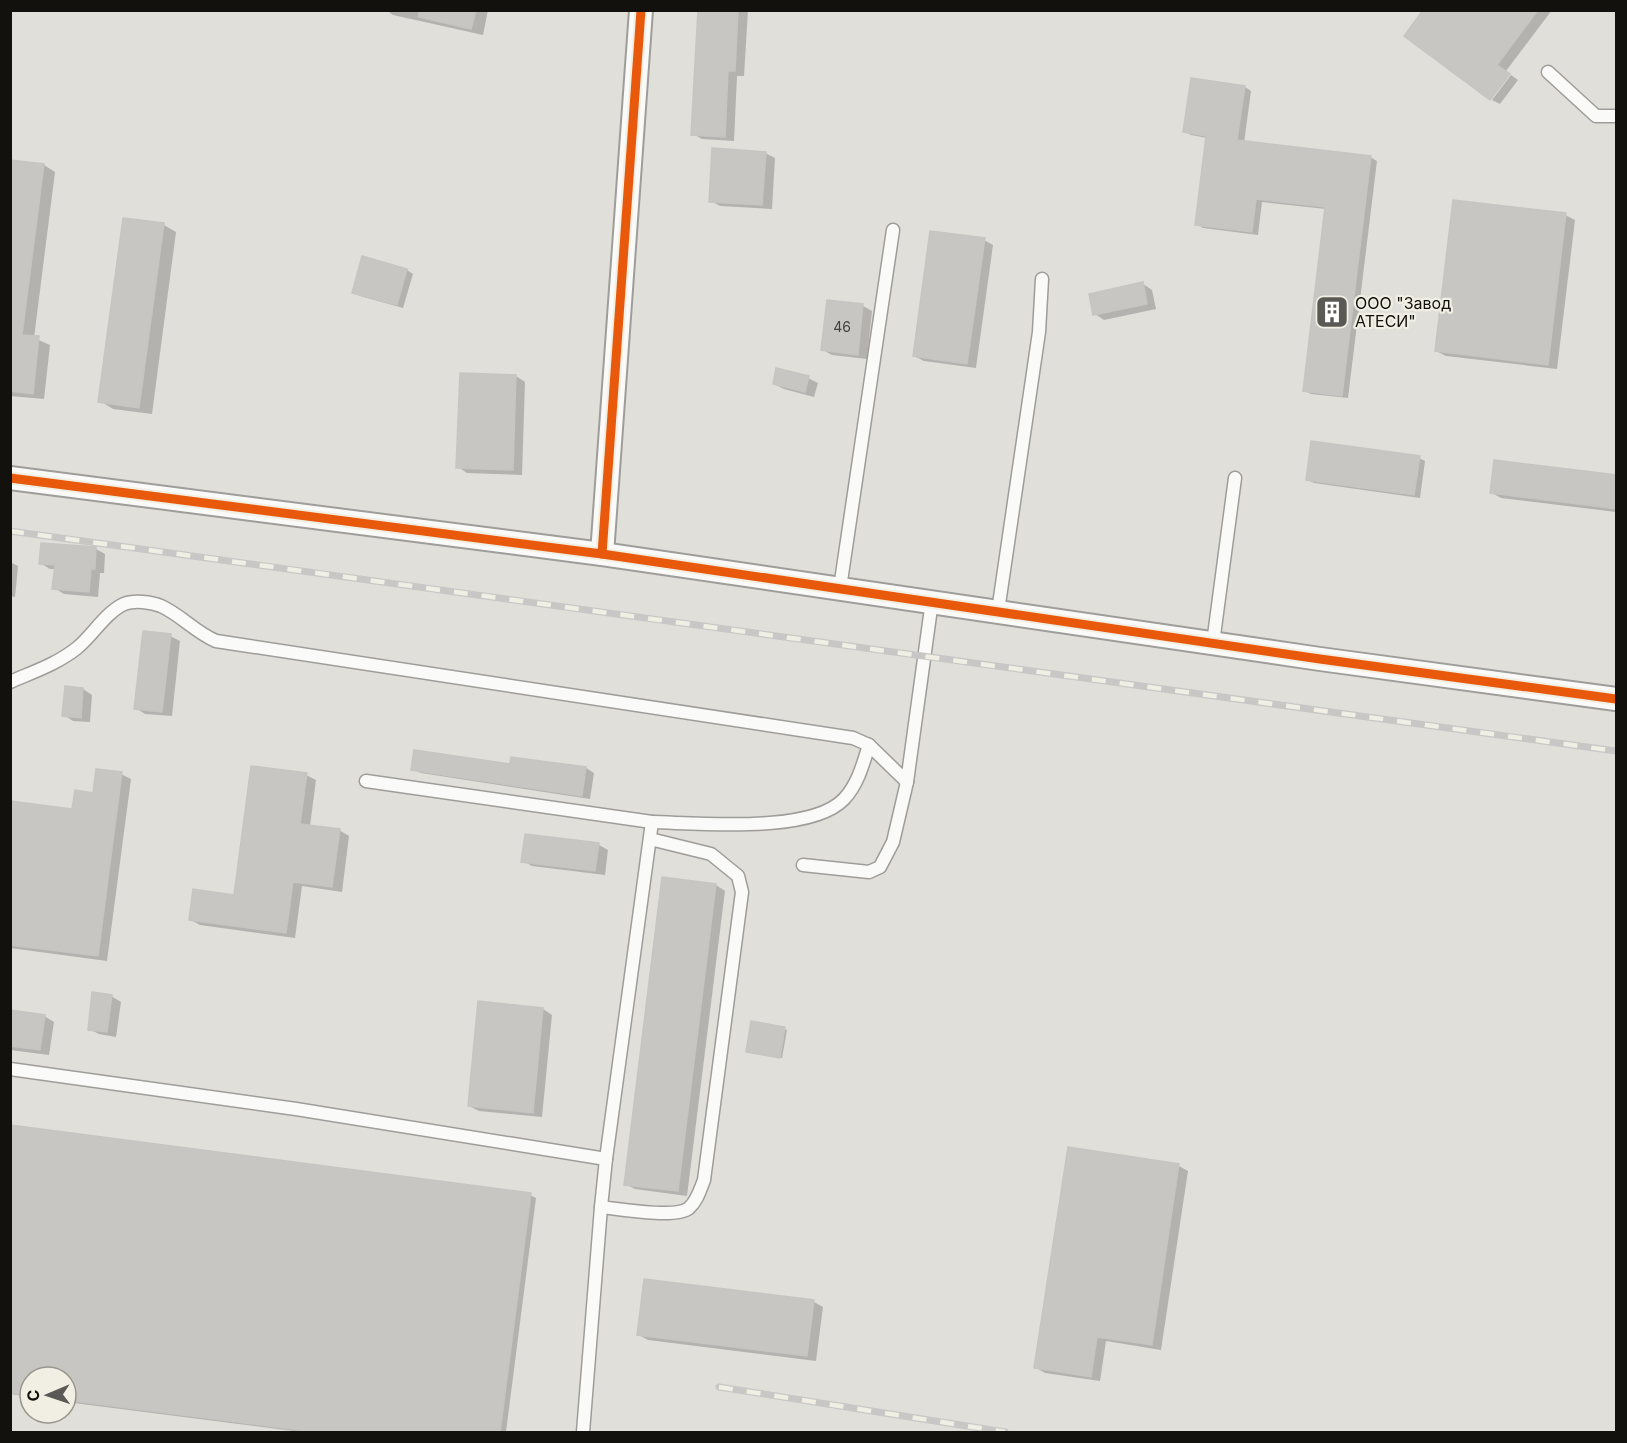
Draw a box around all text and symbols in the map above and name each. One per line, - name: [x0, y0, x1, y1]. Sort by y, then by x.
- place label: ООО "Завод АТЕСИ": [1355, 293, 1451, 331]
- building icon: ООО "Завод АТЕСИ": [1314, 294, 1350, 330]
- house number: 46: [833, 318, 851, 335]
- north arrow: [18, 1365, 78, 1425]
- text: С: [23, 1389, 43, 1402]

